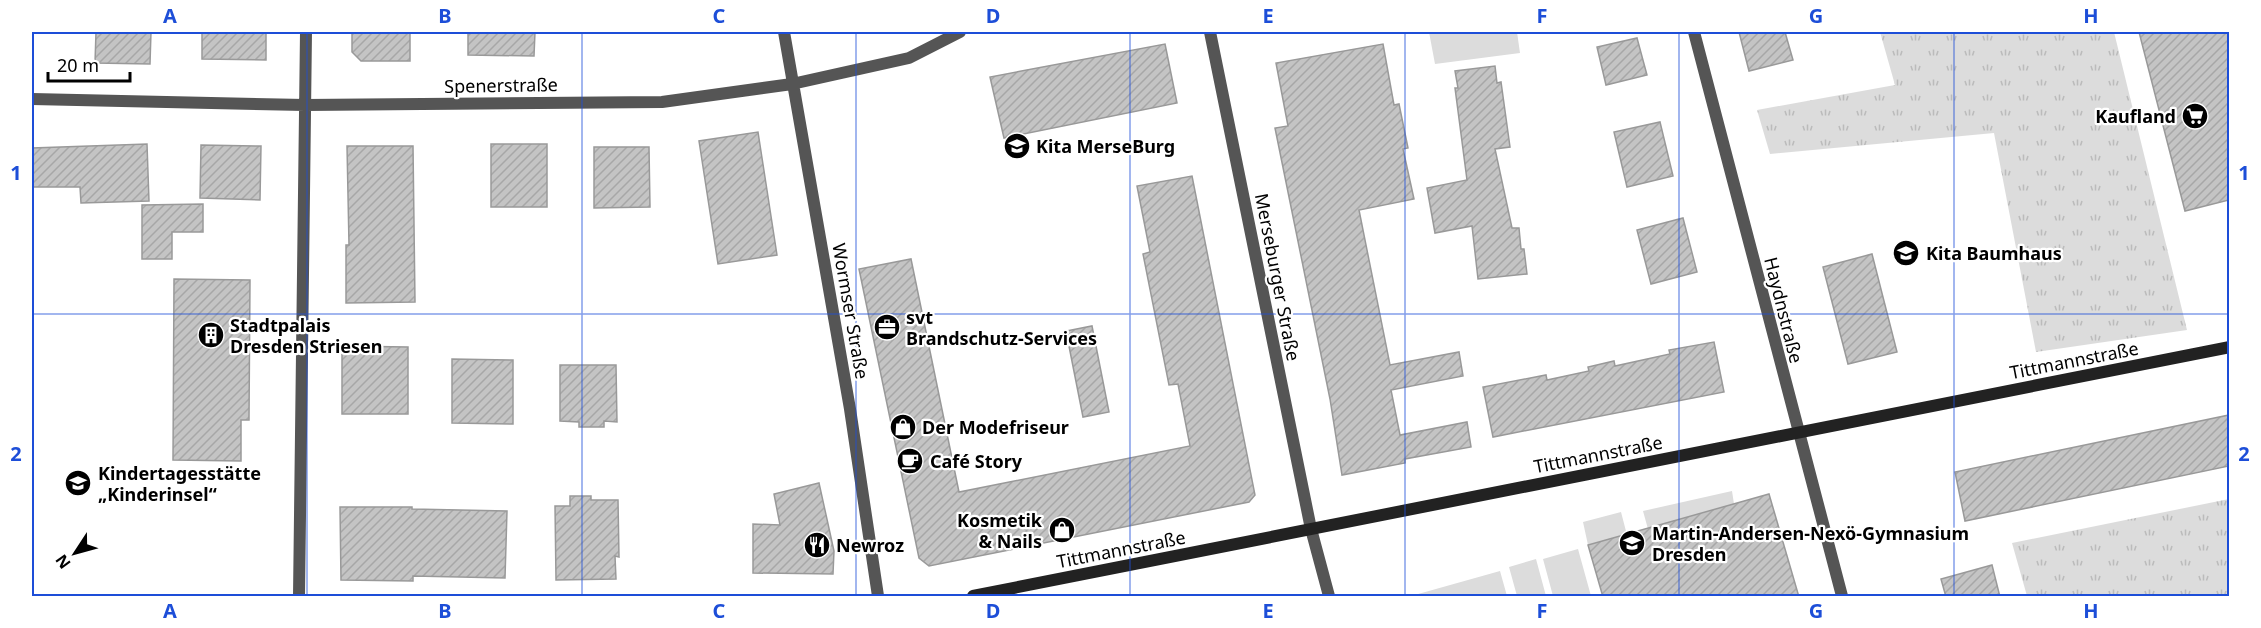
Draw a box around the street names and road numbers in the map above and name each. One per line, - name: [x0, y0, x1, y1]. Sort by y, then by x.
- street label: Spenerstraße: [444, 72, 558, 98]
- street label: Merseburger Straße: [1250, 191, 1306, 363]
- street label: Wormser Straße: [827, 241, 875, 381]
- street label: Haydnstraße: [1759, 254, 1809, 366]
- street label: Tittmannstraße: [2008, 336, 2140, 384]
- street label: Tittmannstraße: [1532, 430, 1664, 478]
- street label: Tittmannstraße: [1055, 525, 1187, 573]

